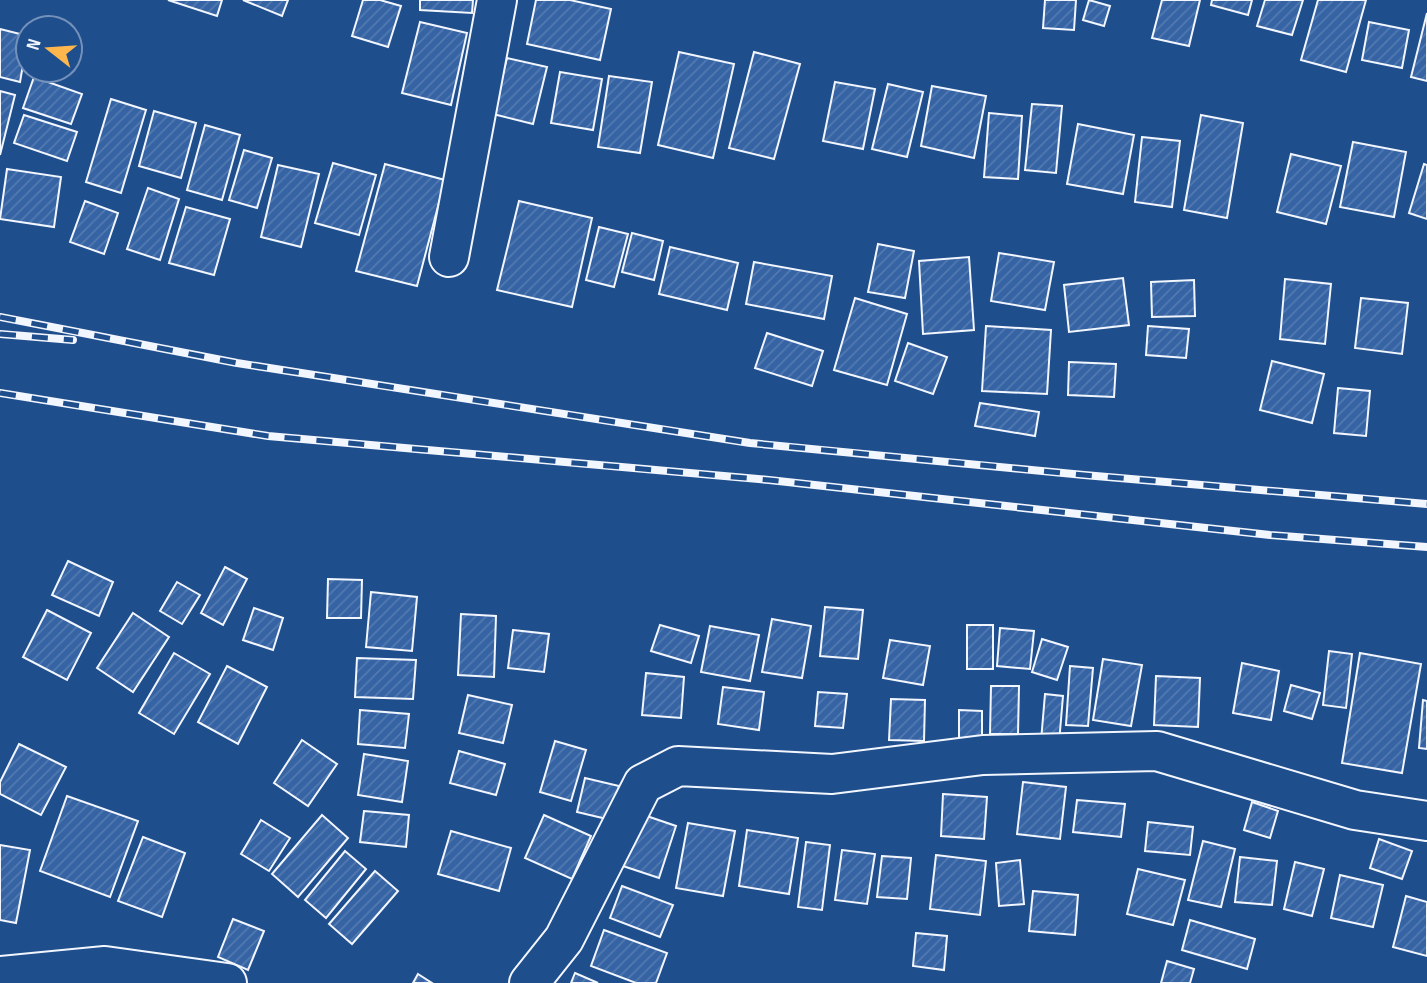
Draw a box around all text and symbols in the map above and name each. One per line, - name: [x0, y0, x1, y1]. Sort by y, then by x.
- north arrow: [14, 14, 84, 84]
- text: N: [22, 36, 47, 53]

